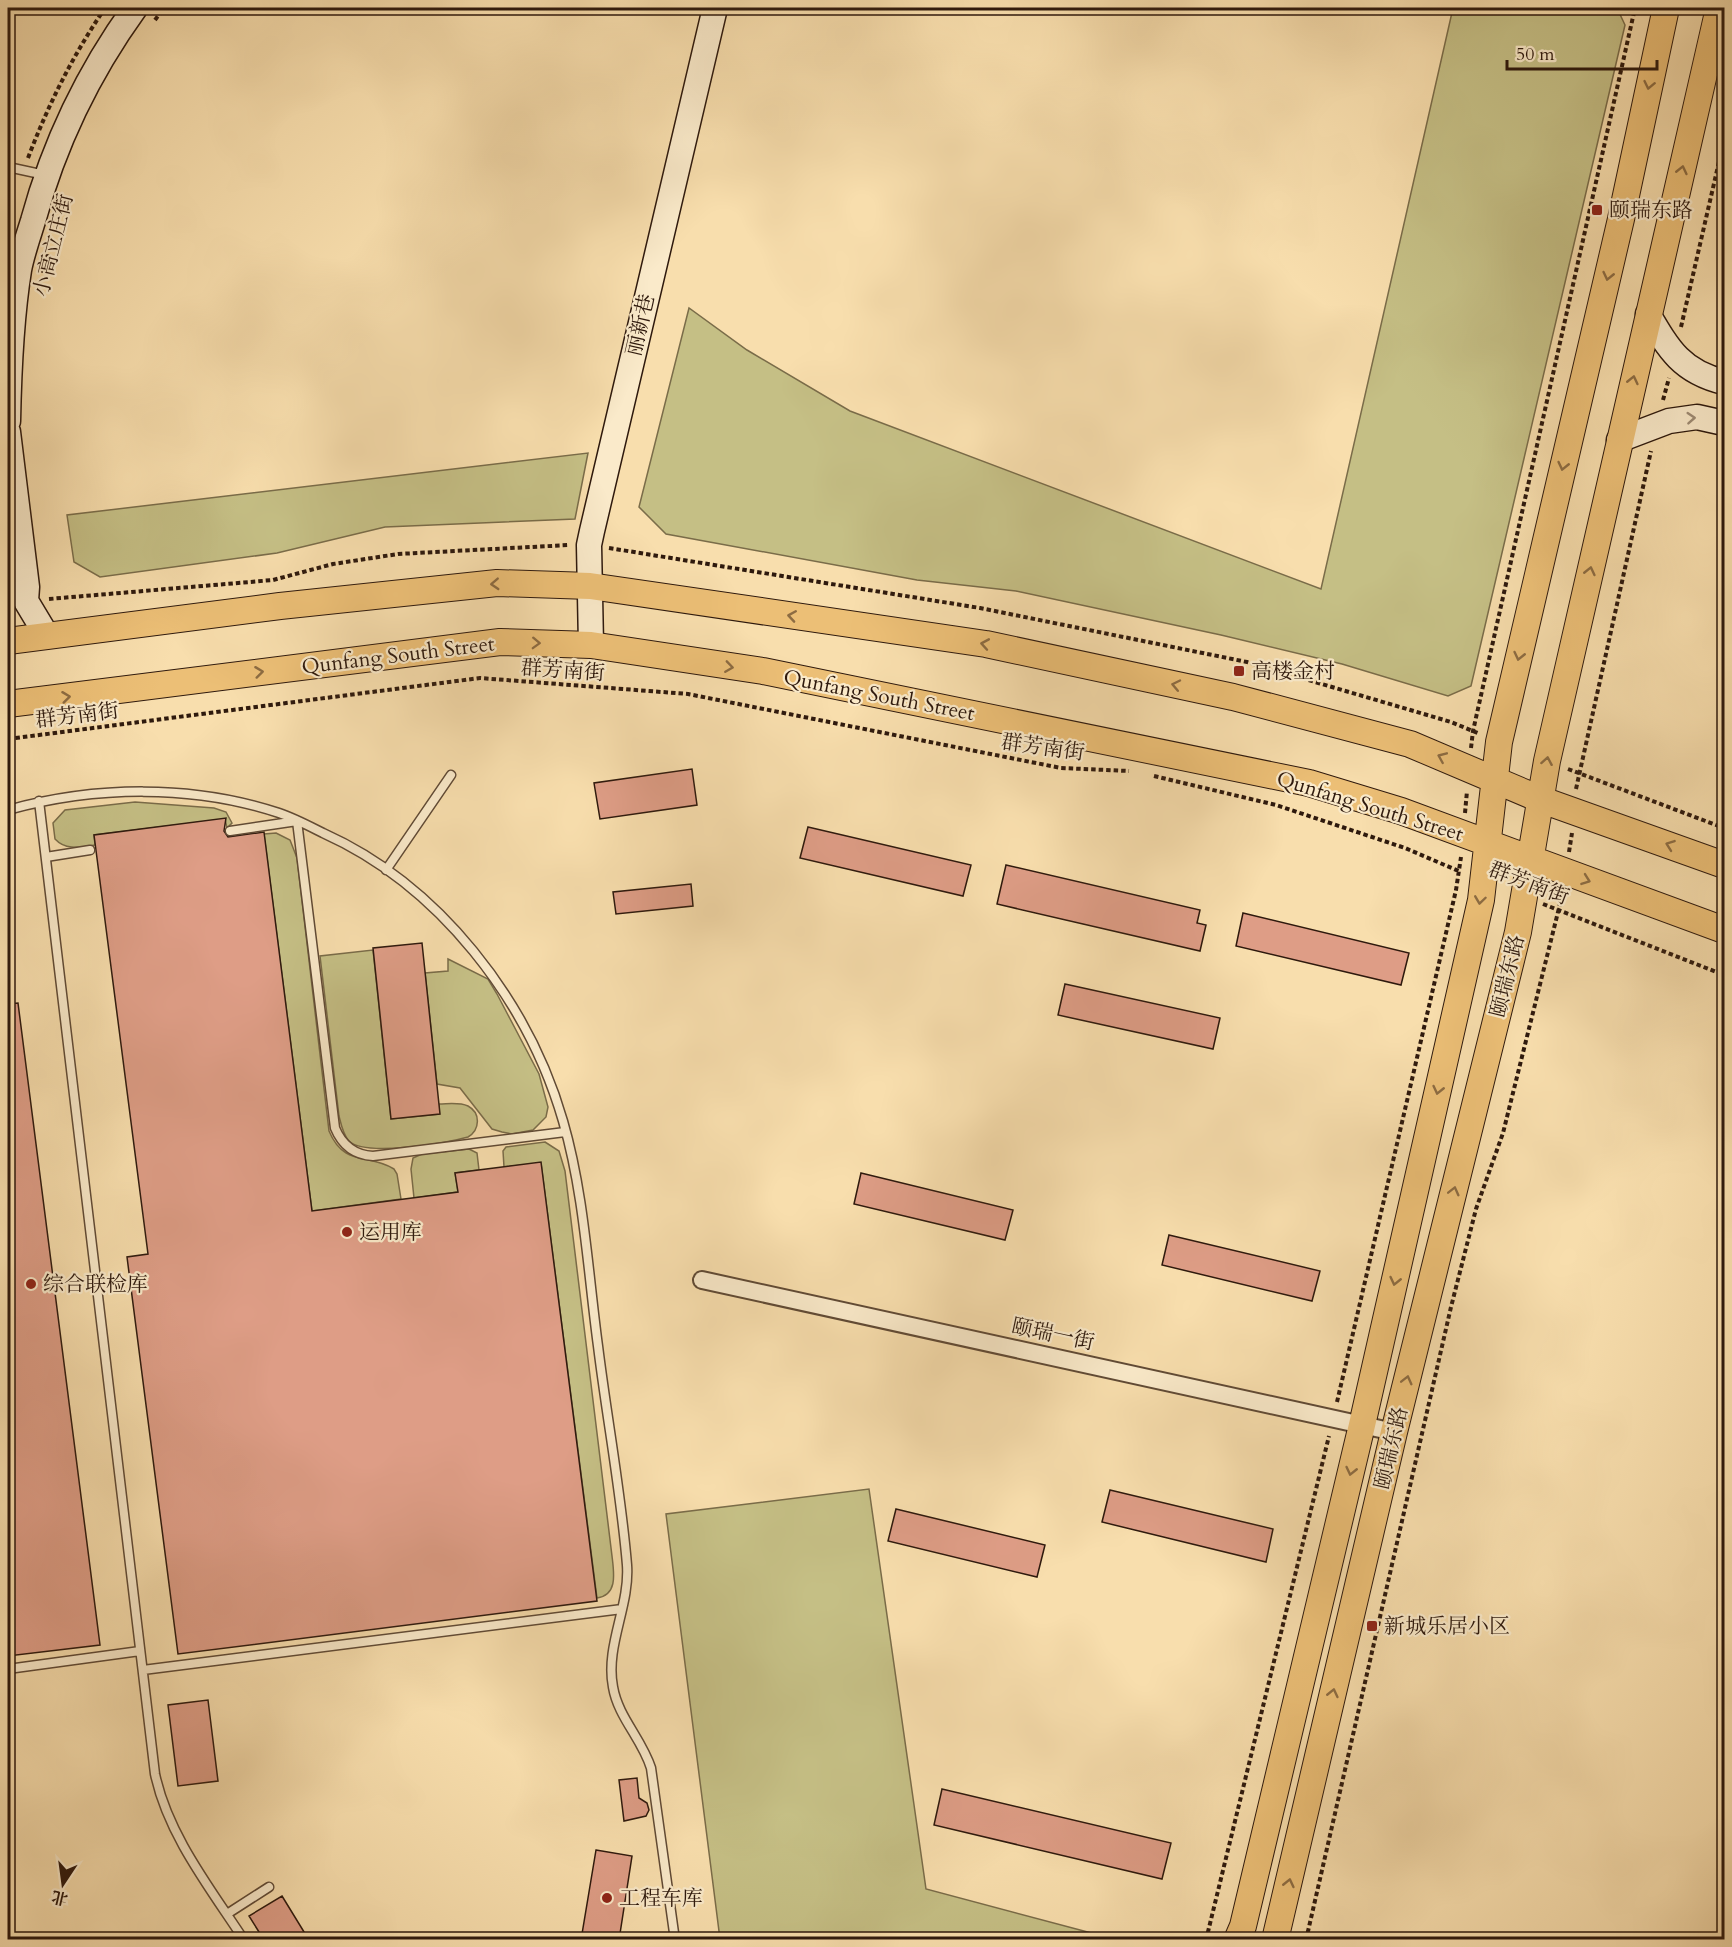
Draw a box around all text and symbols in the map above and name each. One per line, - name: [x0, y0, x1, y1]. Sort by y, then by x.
- scale bar: [1507, 33, 1657, 71]
- text: 50 m: [1516, 42, 1555, 67]
- one-way arrow: [1643, 80, 1656, 90]
- one-way arrow: [1674, 165, 1687, 175]
- street label: 小高立庄街: [27, 191, 80, 300]
- place label: 颐瑞东路: [1609, 196, 1693, 225]
- marker: 颐瑞东路: [1590, 203, 1604, 217]
- one-way arrow: [1602, 271, 1615, 281]
- street label: 丽新巷: [619, 291, 662, 359]
- one-way arrow: [1626, 376, 1639, 386]
- one-way arrow: [1687, 412, 1696, 425]
- one-way arrow: [1558, 460, 1571, 470]
- one-way arrow: [1583, 566, 1596, 576]
- one-way arrow: [490, 578, 499, 591]
- one-way arrow: [788, 611, 797, 623]
- street label: Qunfang South Street: [300, 629, 497, 682]
- one-way arrow: [532, 637, 541, 649]
- one-way arrow: [981, 639, 990, 651]
- one-way arrow: [1513, 650, 1526, 660]
- street label: 群芳南街: [520, 653, 606, 688]
- place label: 高楼金村: [1251, 657, 1335, 686]
- one-way arrow: [725, 660, 734, 672]
- street label: Qunfang South Street: [781, 663, 977, 728]
- marker: 高楼金村: [1232, 664, 1246, 678]
- one-way arrow: [254, 666, 264, 679]
- one-way arrow: [1171, 679, 1181, 692]
- one-way arrow: [61, 691, 70, 703]
- street label: 群芳南街: [34, 696, 121, 735]
- street label: 群芳南街: [999, 727, 1087, 768]
- one-way arrow: [1437, 752, 1448, 764]
- one-way arrow: [1540, 756, 1553, 766]
- street label: Qunfang South Street: [1273, 764, 1467, 849]
- one-way arrow: [1665, 840, 1675, 853]
- street label: 群芳南街: [1484, 855, 1573, 912]
- one-way arrow: [1581, 873, 1591, 886]
- one-way arrow: [1475, 895, 1487, 905]
- street label: 颐瑞东路: [1483, 932, 1532, 1020]
- one-way arrow: [1432, 1085, 1445, 1095]
- one-way arrow: [1446, 1186, 1459, 1196]
- place label: 运用库: [359, 1218, 422, 1247]
- marker: 运用库: [340, 1225, 354, 1239]
- place label: 综合联检库: [43, 1270, 148, 1299]
- one-way arrow: [1389, 1275, 1402, 1285]
- marker: 综合联检库: [24, 1277, 38, 1291]
- street label: 颐瑞一街: [1009, 1312, 1097, 1357]
- one-way arrow: [1400, 1375, 1413, 1385]
- street label: 颐瑞东路: [1368, 1404, 1415, 1492]
- one-way arrow: [1346, 1465, 1359, 1475]
- place label: 新城乐居小区: [1384, 1612, 1510, 1641]
- marker: 新城乐居小区: [1365, 1619, 1379, 1633]
- one-way arrow: [1326, 1688, 1339, 1698]
- north arrow: [33, 1854, 93, 1914]
- one-way arrow: [1281, 1878, 1294, 1888]
- place label: 工程车库: [619, 1884, 703, 1913]
- text: 北: [50, 1885, 70, 1910]
- marker: 工程车库: [600, 1891, 614, 1905]

